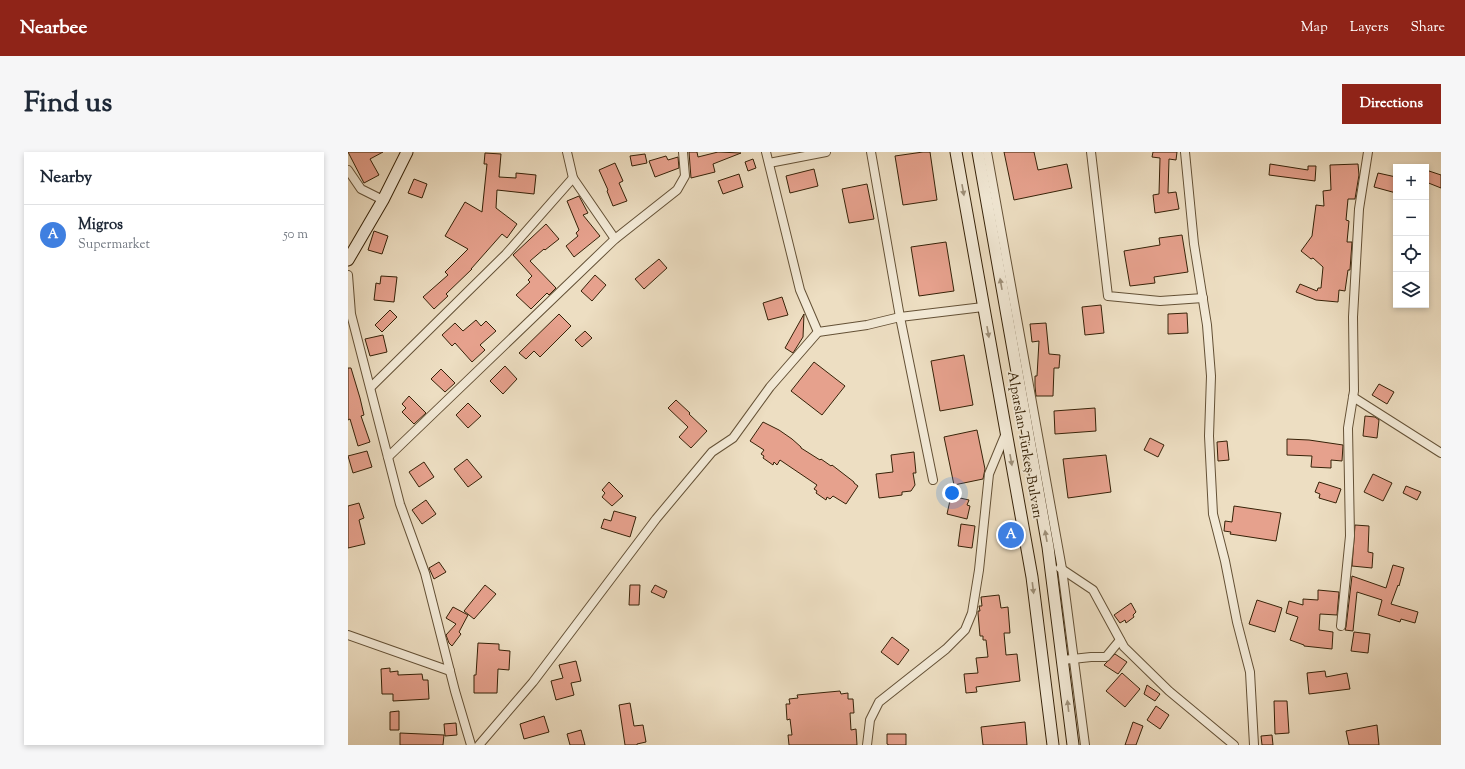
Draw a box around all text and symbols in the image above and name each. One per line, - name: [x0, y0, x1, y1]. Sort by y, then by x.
- text: Nearbee: [20, 15, 87, 42]
- text: Map: [1301, 18, 1328, 38]
- text: Layers: [1350, 18, 1388, 38]
- text: Share: [1410, 18, 1445, 38]
- text: Find us: [24, 84, 112, 124]
- button: Directions: [1342, 84, 1441, 124]
- map controls: [1393, 164, 1429, 308]
- button: +: [1393, 164, 1429, 200]
- text: Nearby: [40, 166, 92, 190]
- one-way arrow: [960, 184, 966, 196]
- button: −: [1393, 200, 1429, 236]
- text: Migros: [78, 215, 123, 236]
- text: A: [48, 226, 58, 244]
- text: 50 m: [283, 226, 308, 244]
- text: Supermarket: [78, 236, 150, 254]
- button: locate: [1393, 236, 1429, 272]
- button: layers: [1393, 272, 1429, 308]
- one-way arrow: [998, 278, 1004, 290]
- one-way arrow: [985, 326, 991, 338]
- street label: Alparslan Türkeş Bulvarı: [1001, 370, 1047, 520]
- one-way arrow: [1008, 454, 1014, 466]
- your location: [942, 483, 962, 503]
- pin: A: [998, 520, 1024, 550]
- one-way arrow: [1043, 530, 1049, 542]
- one-way arrow: [1030, 582, 1036, 594]
- one-way arrow: [1065, 700, 1072, 712]

